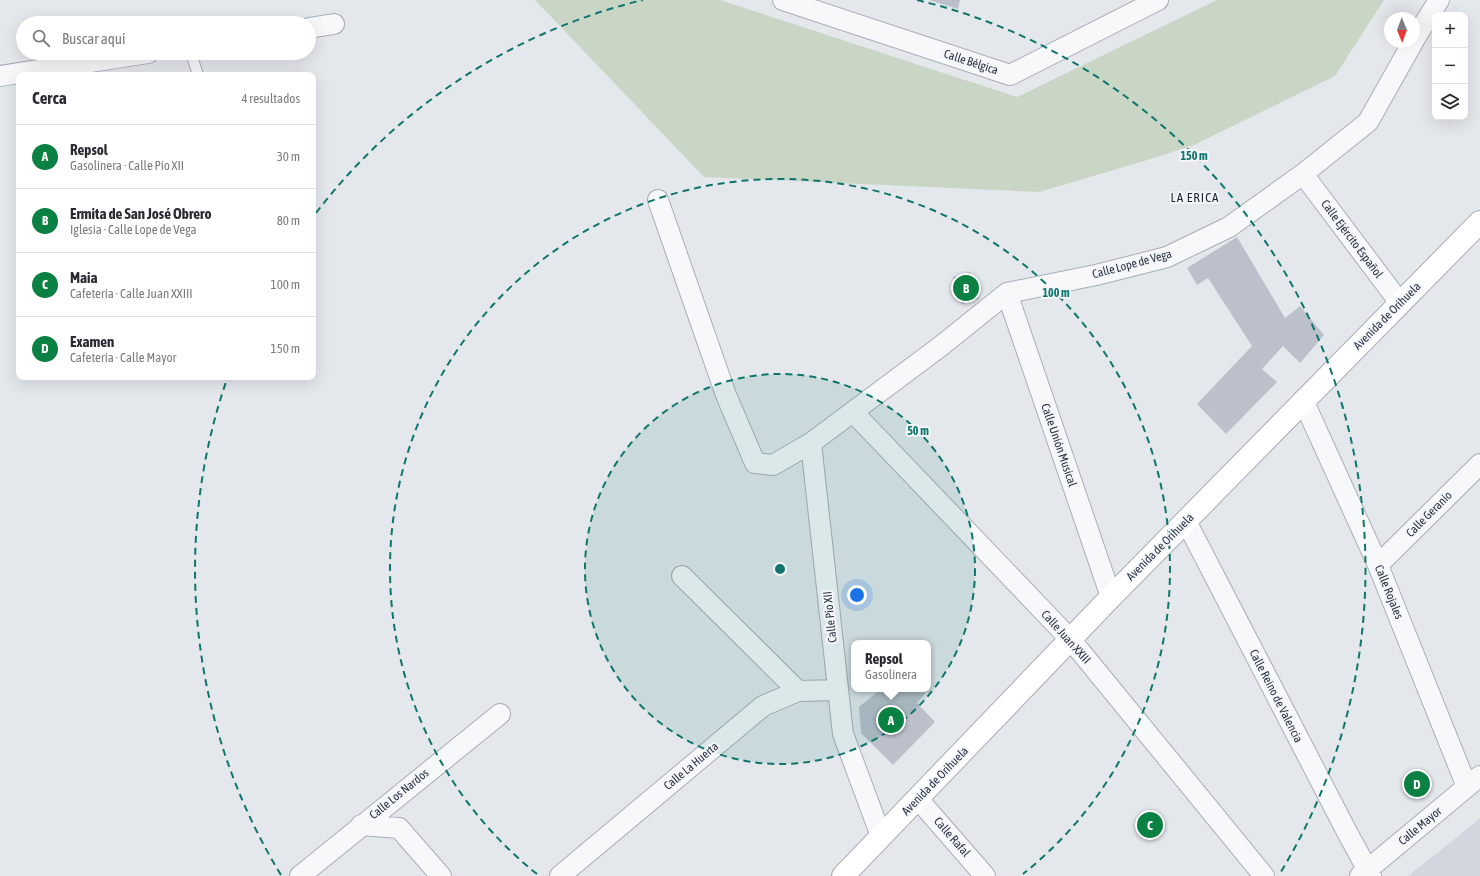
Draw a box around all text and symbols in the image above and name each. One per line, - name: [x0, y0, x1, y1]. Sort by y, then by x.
- north arrow: [1384, 12, 1420, 48]
- map controls: [1432, 12, 1468, 120]
- button: +: [1432, 12, 1468, 48]
- search box: [16, 16, 316, 60]
- icon: search: [30, 27, 52, 49]
- text: Buscar aquí: [62, 30, 125, 47]
- street label: Calle Bélgica: [942, 47, 1000, 77]
- button: −: [1432, 48, 1468, 84]
- button: layers: [1432, 84, 1468, 120]
- text: Cerca: [32, 88, 67, 108]
- text: 4 resultados: [241, 91, 300, 106]
- text: Repsol: [70, 141, 108, 158]
- text: A: [42, 149, 48, 164]
- text: 30 m: [277, 149, 300, 164]
- text: 150 m: [1180, 149, 1208, 163]
- text: Gasolinera · Calle Pío XII: [70, 158, 184, 173]
- district label: LA ERICA: [1171, 190, 1219, 205]
- street label: Calle Ejército Español: [1318, 197, 1386, 282]
- text: Ermita de San José Obrero: [70, 205, 212, 222]
- text: B: [42, 213, 48, 228]
- text: 80 m: [277, 213, 300, 228]
- text: Iglesia · Calle Lope de Vega: [70, 222, 197, 237]
- street label: Calle Lope de Vega: [1091, 247, 1173, 281]
- text: Maia: [70, 269, 97, 286]
- pin: B: [953, 273, 979, 303]
- text: C: [42, 277, 48, 292]
- text: 100 m: [271, 277, 300, 292]
- street label: Avenida de Orihuela: [1350, 279, 1424, 353]
- text: Cafetería · Calle Juan XXIII: [70, 286, 193, 301]
- text: 100 m: [1042, 286, 1070, 300]
- text: Examen: [70, 333, 114, 350]
- text: D: [41, 341, 49, 356]
- text: 150 m: [271, 341, 300, 356]
- text: Cafetería · Calle Mayor: [70, 350, 176, 365]
- street label: Calle Unión Musical: [1038, 402, 1080, 489]
- text: 50 m: [907, 424, 929, 438]
- street label: Calle Geranio: [1403, 488, 1455, 540]
- street label: Avenida de Orihuela: [1123, 510, 1197, 584]
- centre of rings: [773, 562, 787, 576]
- street label: Calle Rojales: [1372, 563, 1406, 621]
- your location: [847, 585, 867, 605]
- street label: Calle Pío XII: [820, 591, 840, 643]
- street label: Calle Juan XXIII: [1038, 607, 1094, 667]
- popup: [851, 640, 931, 692]
- street label: Calle Reino de Valencia: [1246, 647, 1306, 745]
- text: Repsol: [865, 650, 903, 667]
- text: Gasolinera: [865, 667, 917, 682]
- pin: A: [878, 705, 904, 735]
- street label: Calle La Huerta: [661, 739, 721, 793]
- street label: Avenida de Orihuela: [899, 744, 971, 818]
- street label: Calle Los Nardos: [367, 766, 431, 822]
- pin: D: [1404, 769, 1430, 799]
- street label: Calle Mayor: [1396, 804, 1445, 848]
- pin: C: [1137, 810, 1163, 840]
- street label: Calle Rafal: [931, 814, 974, 860]

